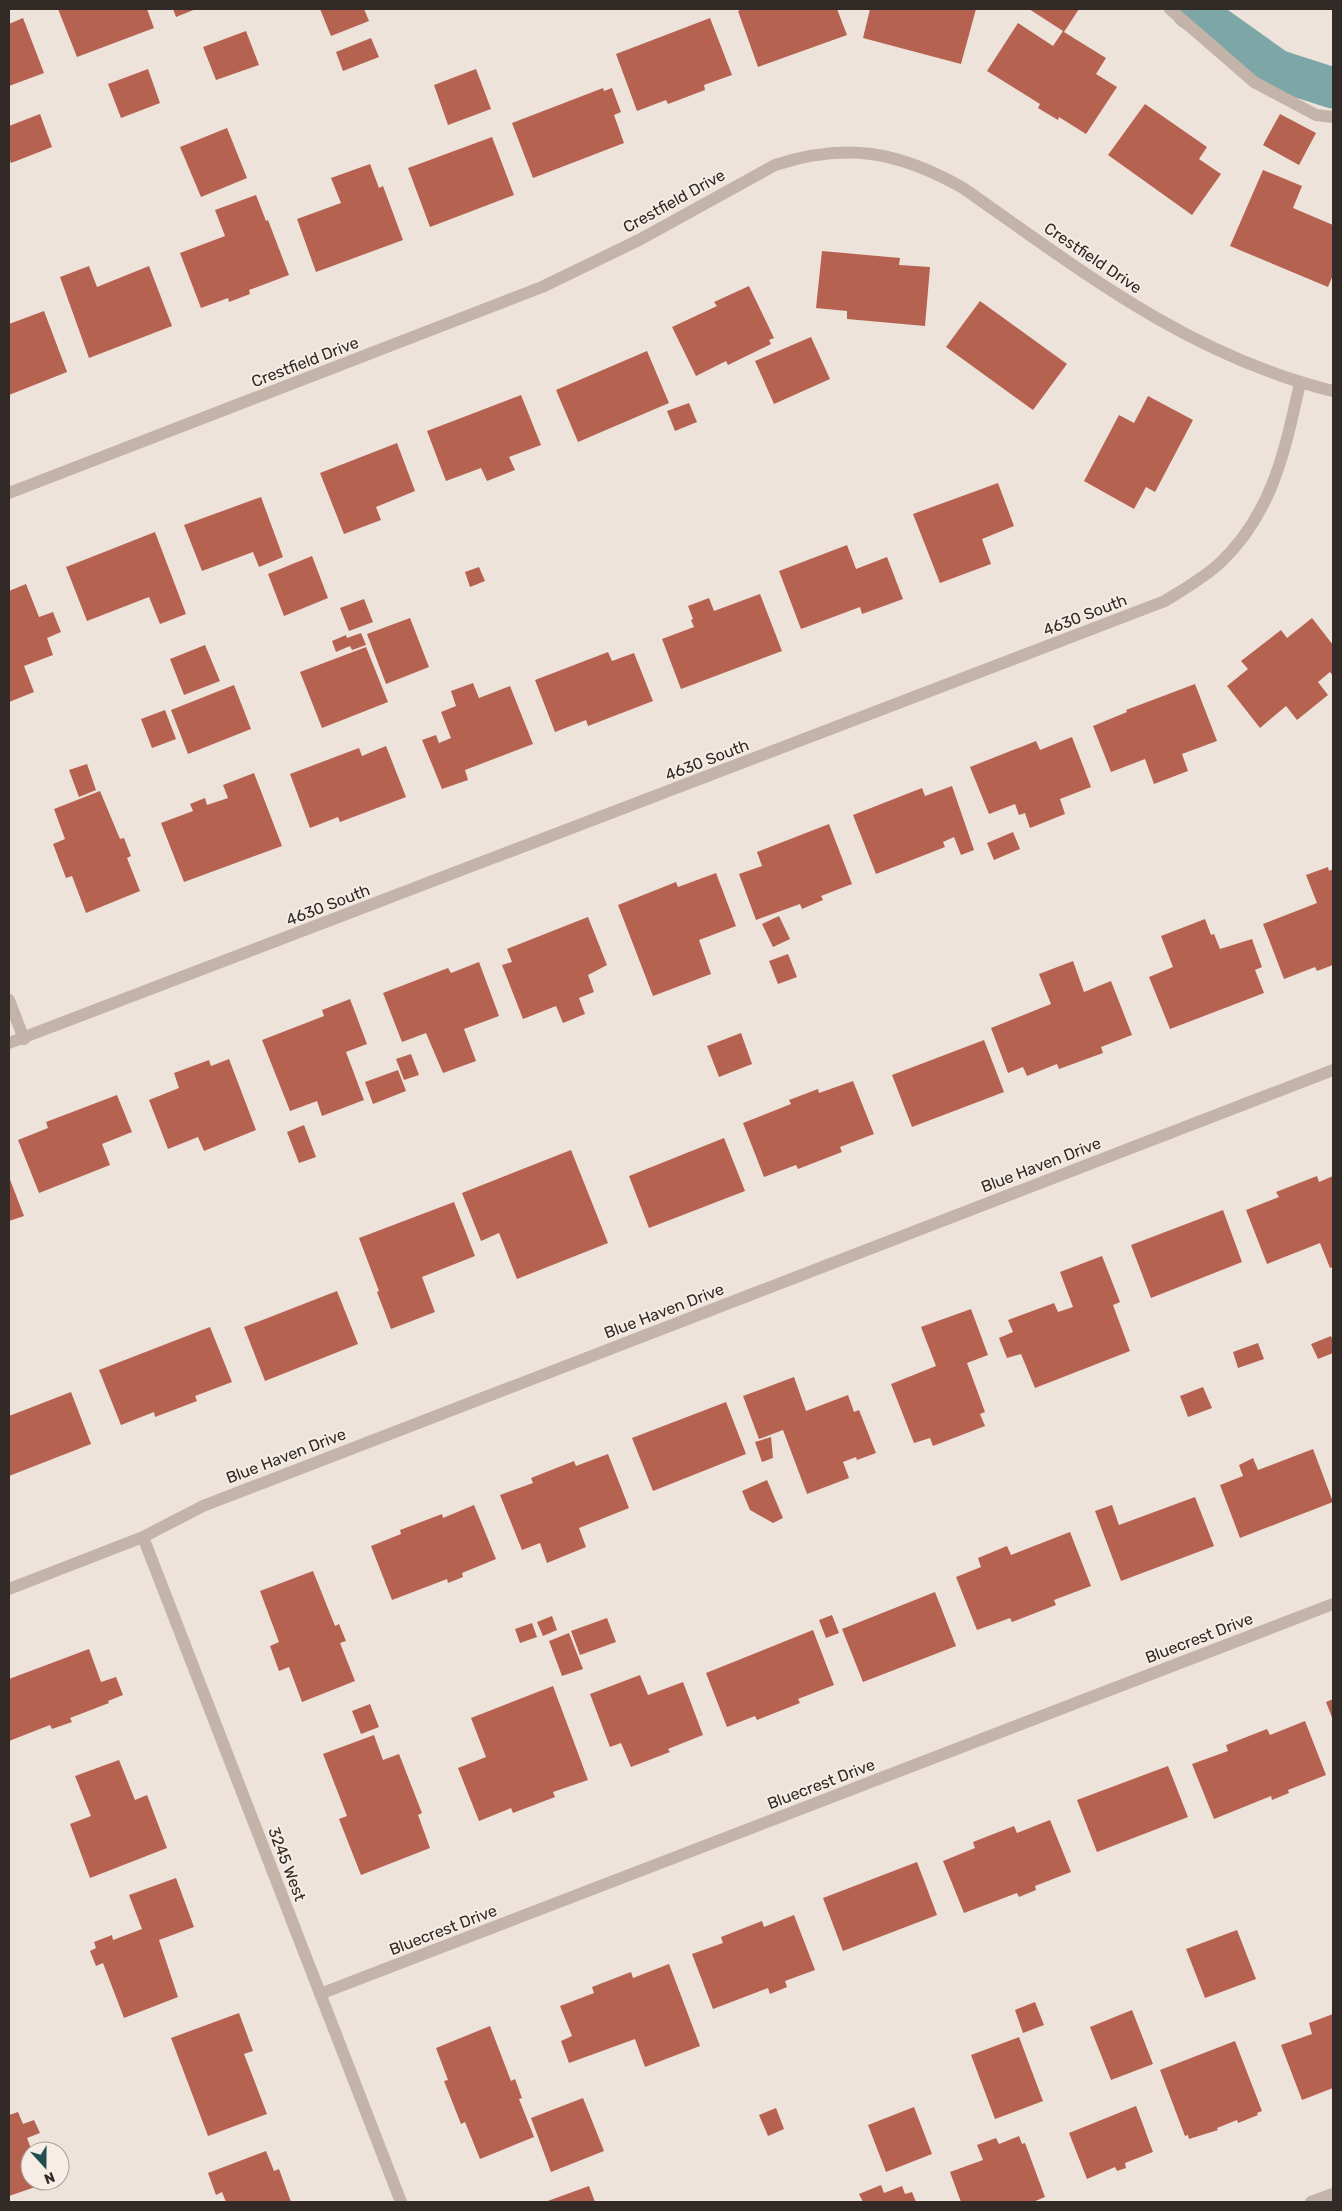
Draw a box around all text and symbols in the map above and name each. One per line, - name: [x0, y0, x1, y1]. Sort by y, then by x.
- street label: Crestfield Drive: [620, 165, 728, 237]
- street label: Crestfield Drive: [1041, 218, 1145, 298]
- street label: Crestfield Drive: [249, 333, 361, 391]
- street label: 4630 South: [1040, 590, 1130, 640]
- street label: 4630 South: [662, 735, 752, 785]
- street label: 4630 South: [283, 880, 373, 930]
- street label: Blue Haven Drive: [978, 1133, 1104, 1197]
- street label: Blue Haven Drive: [601, 1279, 727, 1343]
- street label: Blue Haven Drive: [223, 1424, 349, 1488]
- street label: Bluecrest Drive: [1143, 1609, 1256, 1667]
- street label: Bluecrest Drive: [765, 1755, 878, 1813]
- street label: 3245 West: [264, 1824, 310, 1904]
- street label: Bluecrest Drive: [387, 1901, 500, 1959]
- north arrow: [20, 2141, 70, 2191]
- text: N: [42, 2168, 57, 2187]

